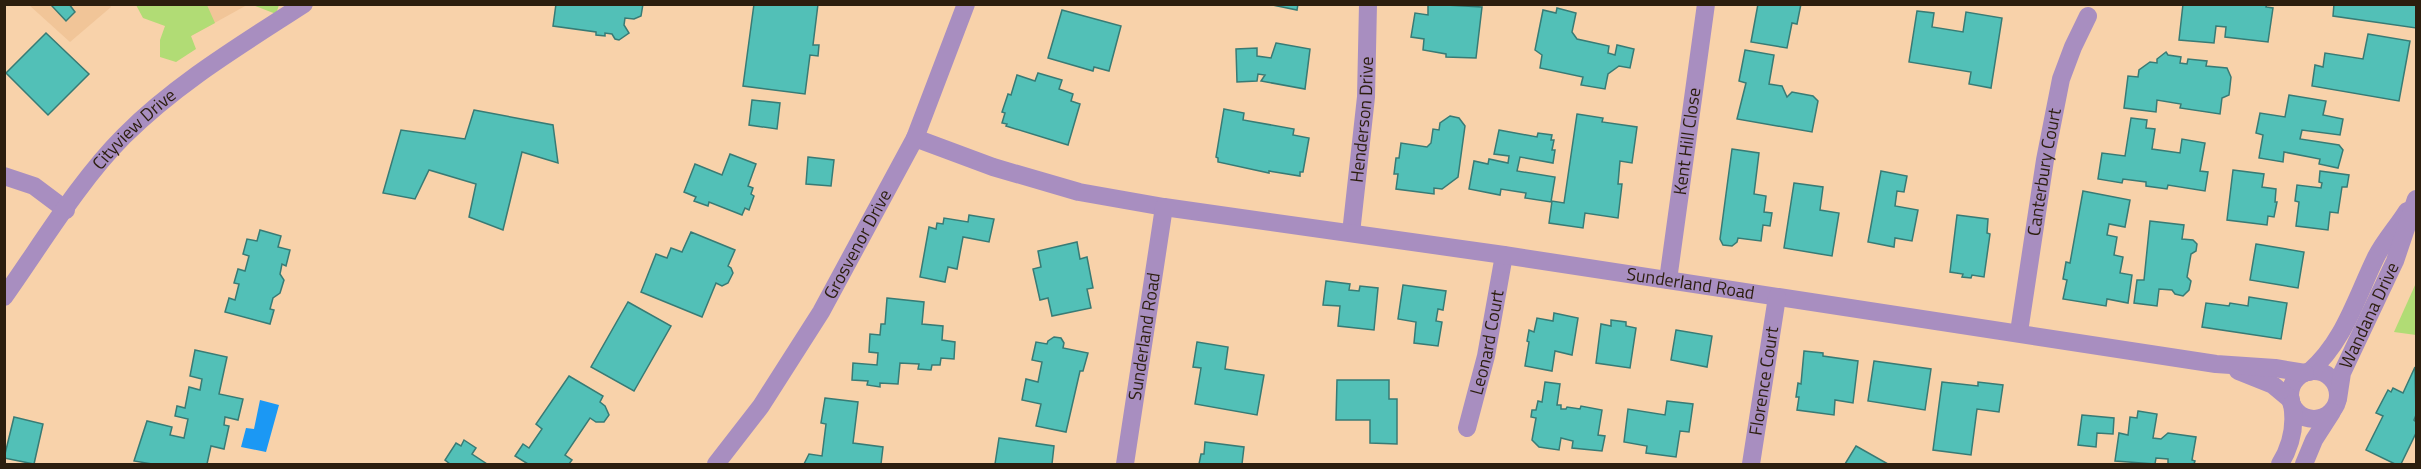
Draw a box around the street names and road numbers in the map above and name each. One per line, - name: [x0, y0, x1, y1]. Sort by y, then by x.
- street label: Henderson Drive: [1343, 56, 1380, 184]
- street label: Cityview Drive: [85, 82, 181, 175]
- street label: Kent Hill Close: [1666, 86, 1707, 197]
- street label: Canterbury Court: [2020, 105, 2068, 238]
- street label: Grosvenor Drive: [816, 184, 898, 304]
- street label: Wandana Drive: [2332, 257, 2406, 373]
- street label: Sunderland Road: [1625, 260, 1757, 306]
- street label: Sunderland Road: [1121, 270, 1167, 402]
- street label: Leonard Court: [1462, 287, 1511, 398]
- street label: Florence Court: [1742, 324, 1785, 437]

